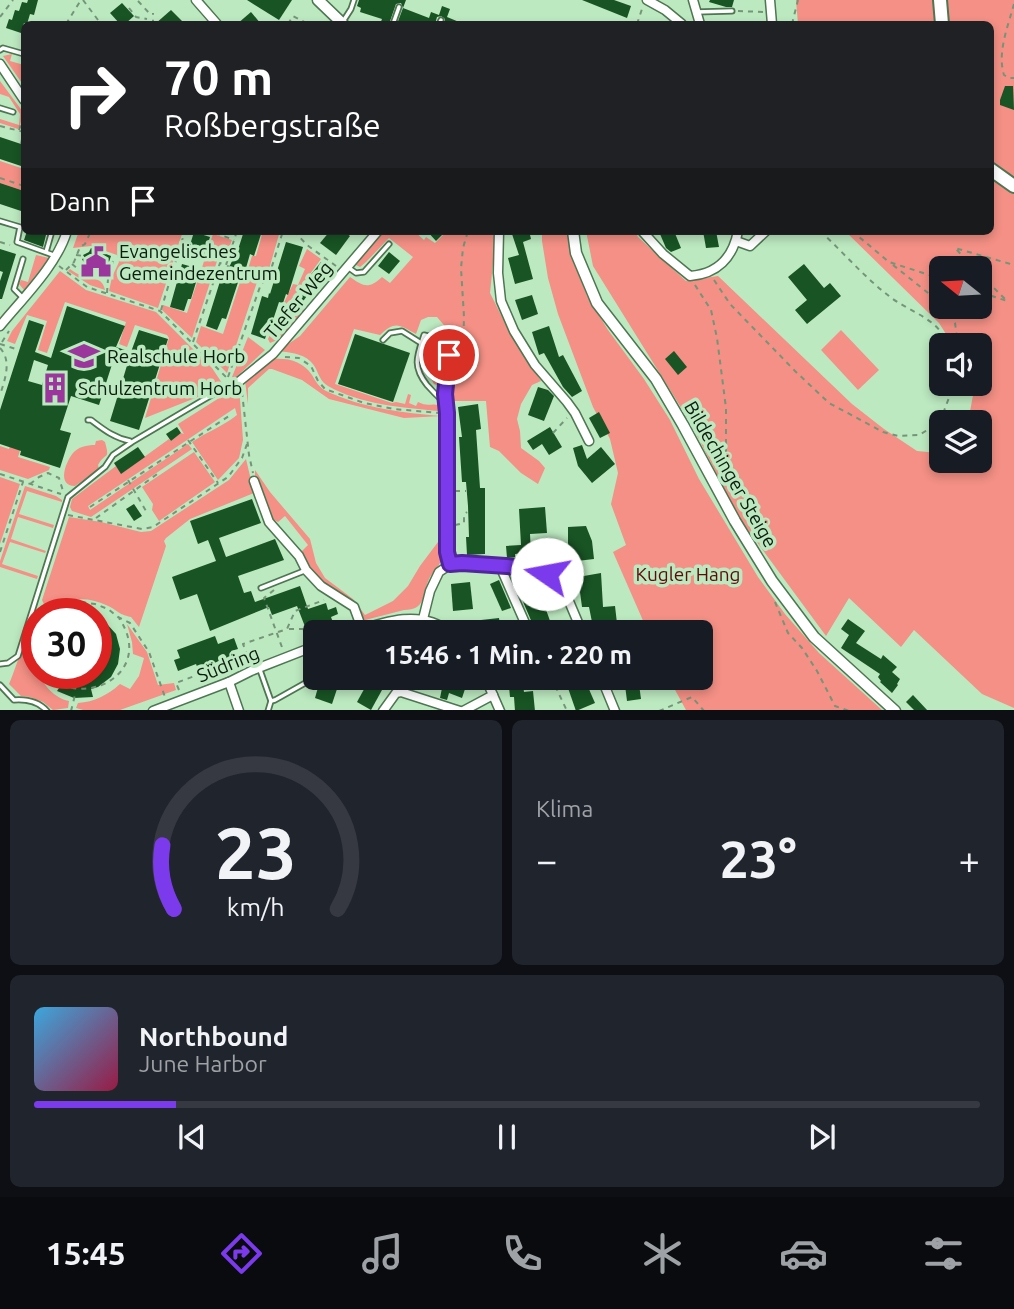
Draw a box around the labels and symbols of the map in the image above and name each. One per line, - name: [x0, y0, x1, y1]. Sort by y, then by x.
- place label: Evangelisches Gemeindezentrum: [119, 240, 278, 284]
- public building icon: Evangelisches Gemeindezentrum: [79, 245, 113, 279]
- north arrow: [929, 256, 992, 318]
- street label: Tiefer Weg: [259, 257, 337, 343]
- pin: [419, 325, 479, 385]
- school or university icon: Realschule Horb: [67, 339, 101, 373]
- place label: Realschule Horb: [107, 345, 245, 367]
- building icon: Schulzentrum Horb: [38, 371, 72, 405]
- place label: Schulzentrum Horb: [78, 377, 242, 399]
- street label: Bildechinger Steige: [680, 397, 782, 551]
- position arrow: [510, 537, 584, 611]
- park label: Kugler Hang: [635, 563, 741, 585]
- speed limit sign: 30: [21, 598, 112, 689]
- street label: Südring: [194, 642, 262, 686]

